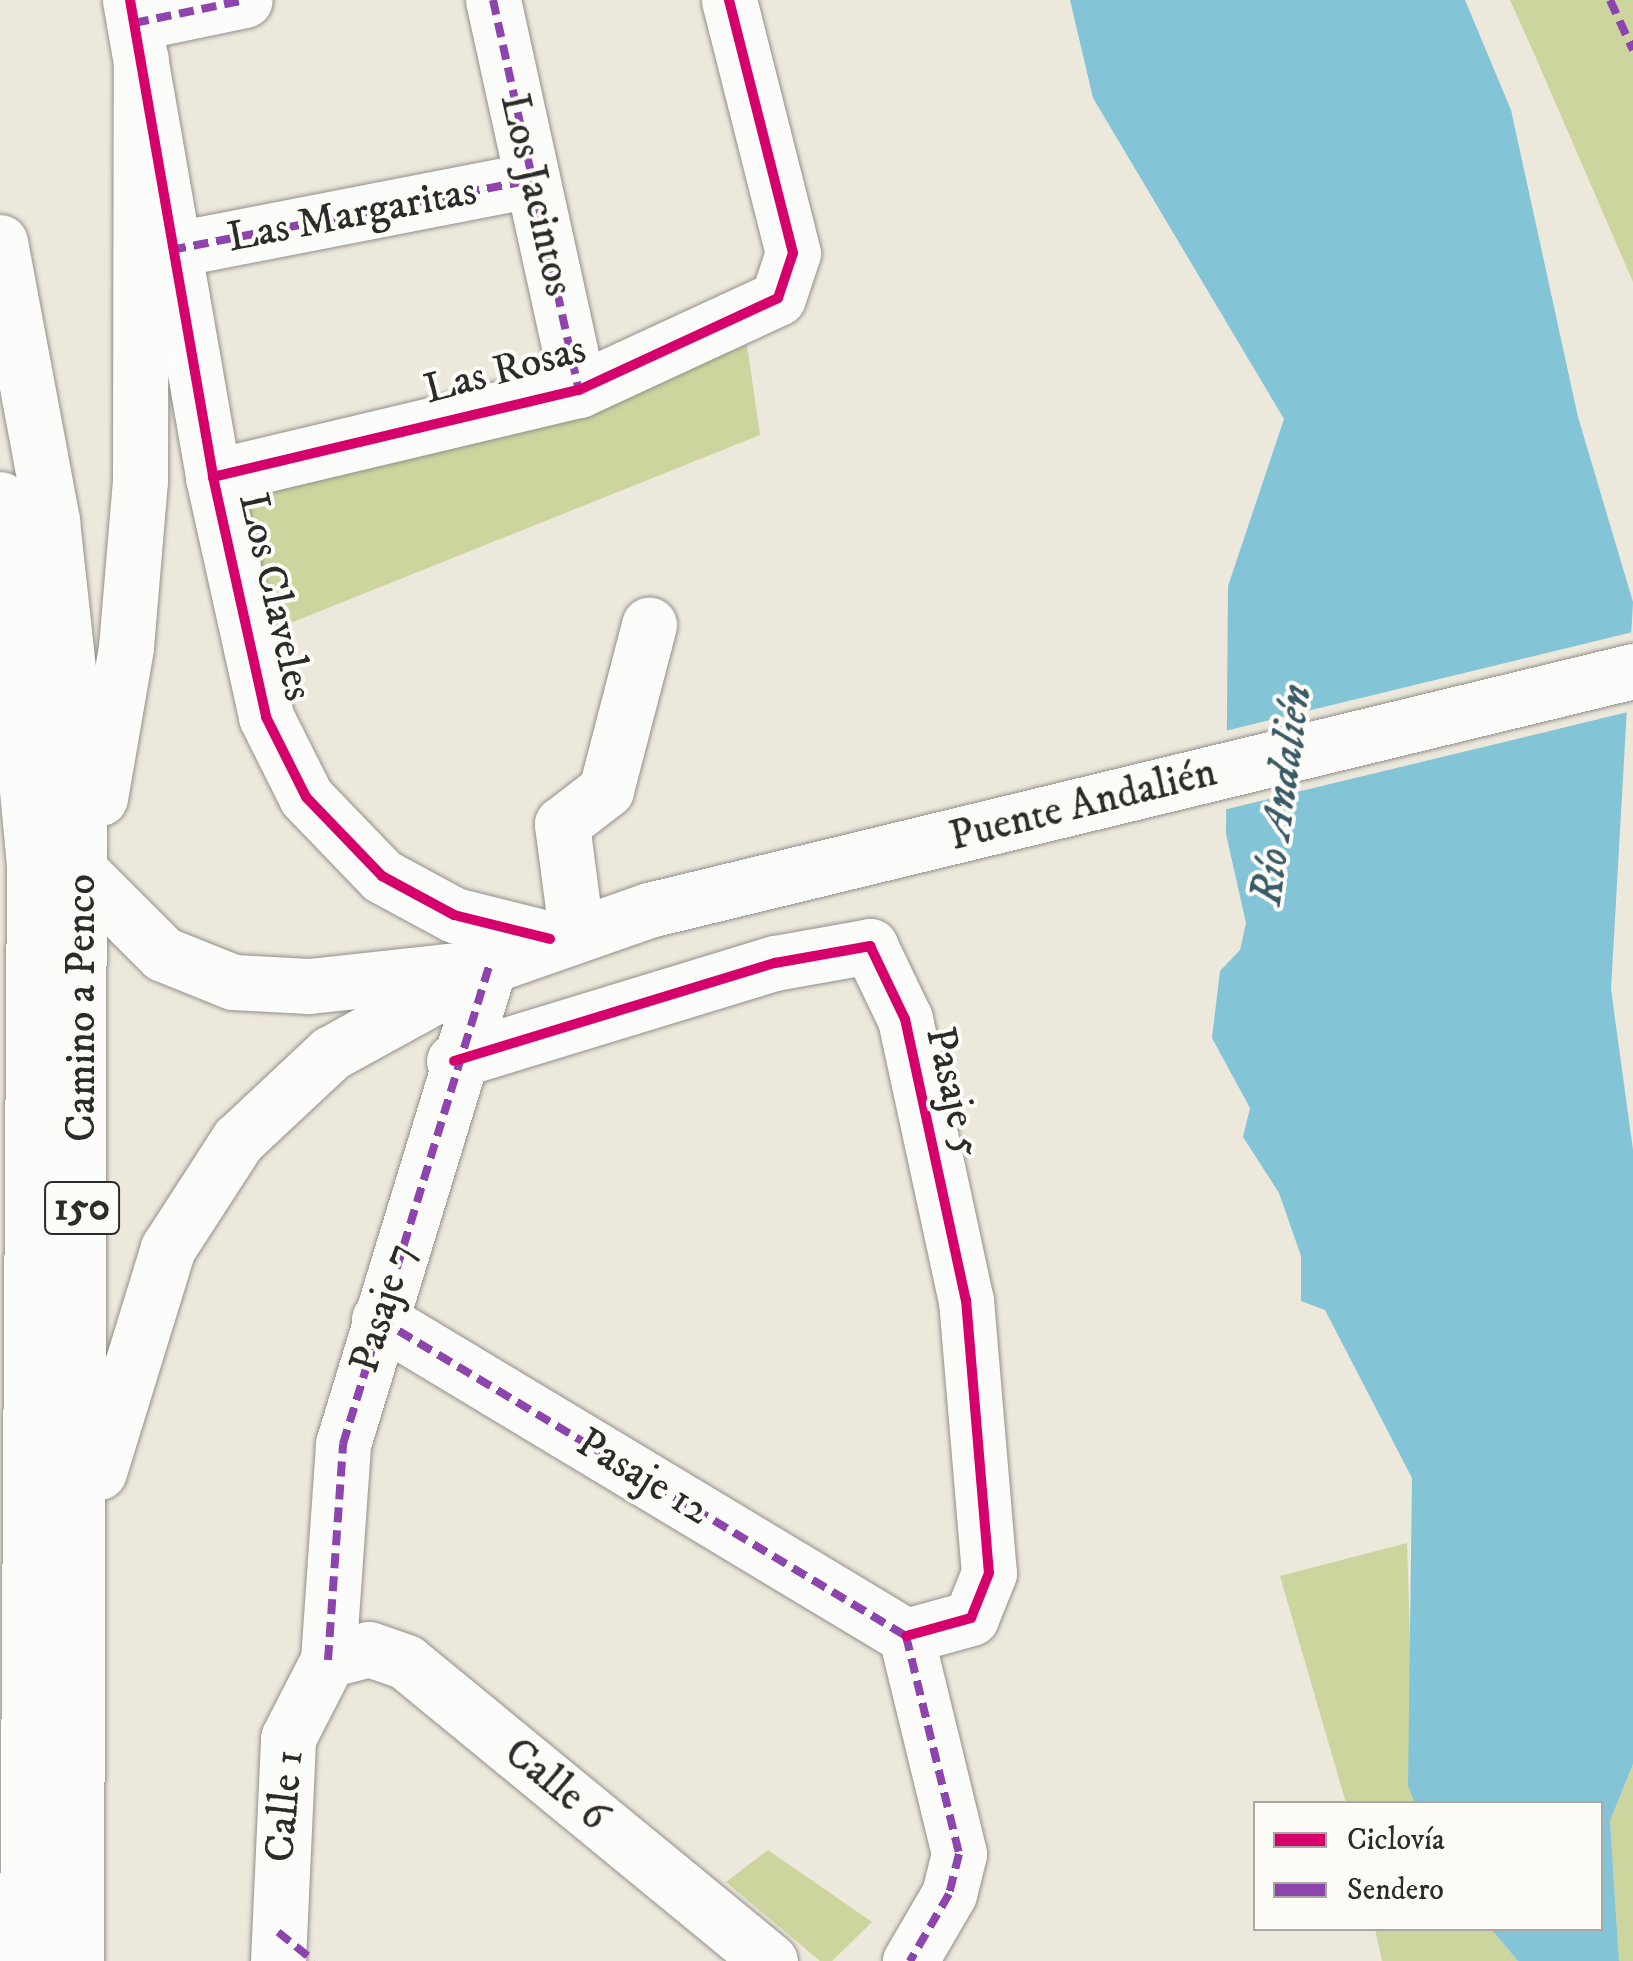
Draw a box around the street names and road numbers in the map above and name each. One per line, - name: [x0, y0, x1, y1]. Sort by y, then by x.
- street label: Los Jacintos: [488, 89, 584, 301]
- street label: Las Margaritas: [223, 166, 481, 264]
- street label: Las Rosas: [419, 324, 591, 416]
- street label: Los Claveles: [227, 488, 323, 706]
- street label: Puente Andalién: [944, 747, 1222, 863]
- street label: Camino a Penco: [57, 874, 107, 1142]
- street label: Pasaje 5: [914, 1022, 992, 1162]
- road number: 150: [42, 1173, 122, 1243]
- street label: Pasaje 7: [339, 1237, 427, 1379]
- street label: Pasaje 12: [567, 1418, 719, 1536]
- street label: Calle 6: [494, 1728, 618, 1842]
- street label: Calle 1: [255, 1748, 315, 1864]

